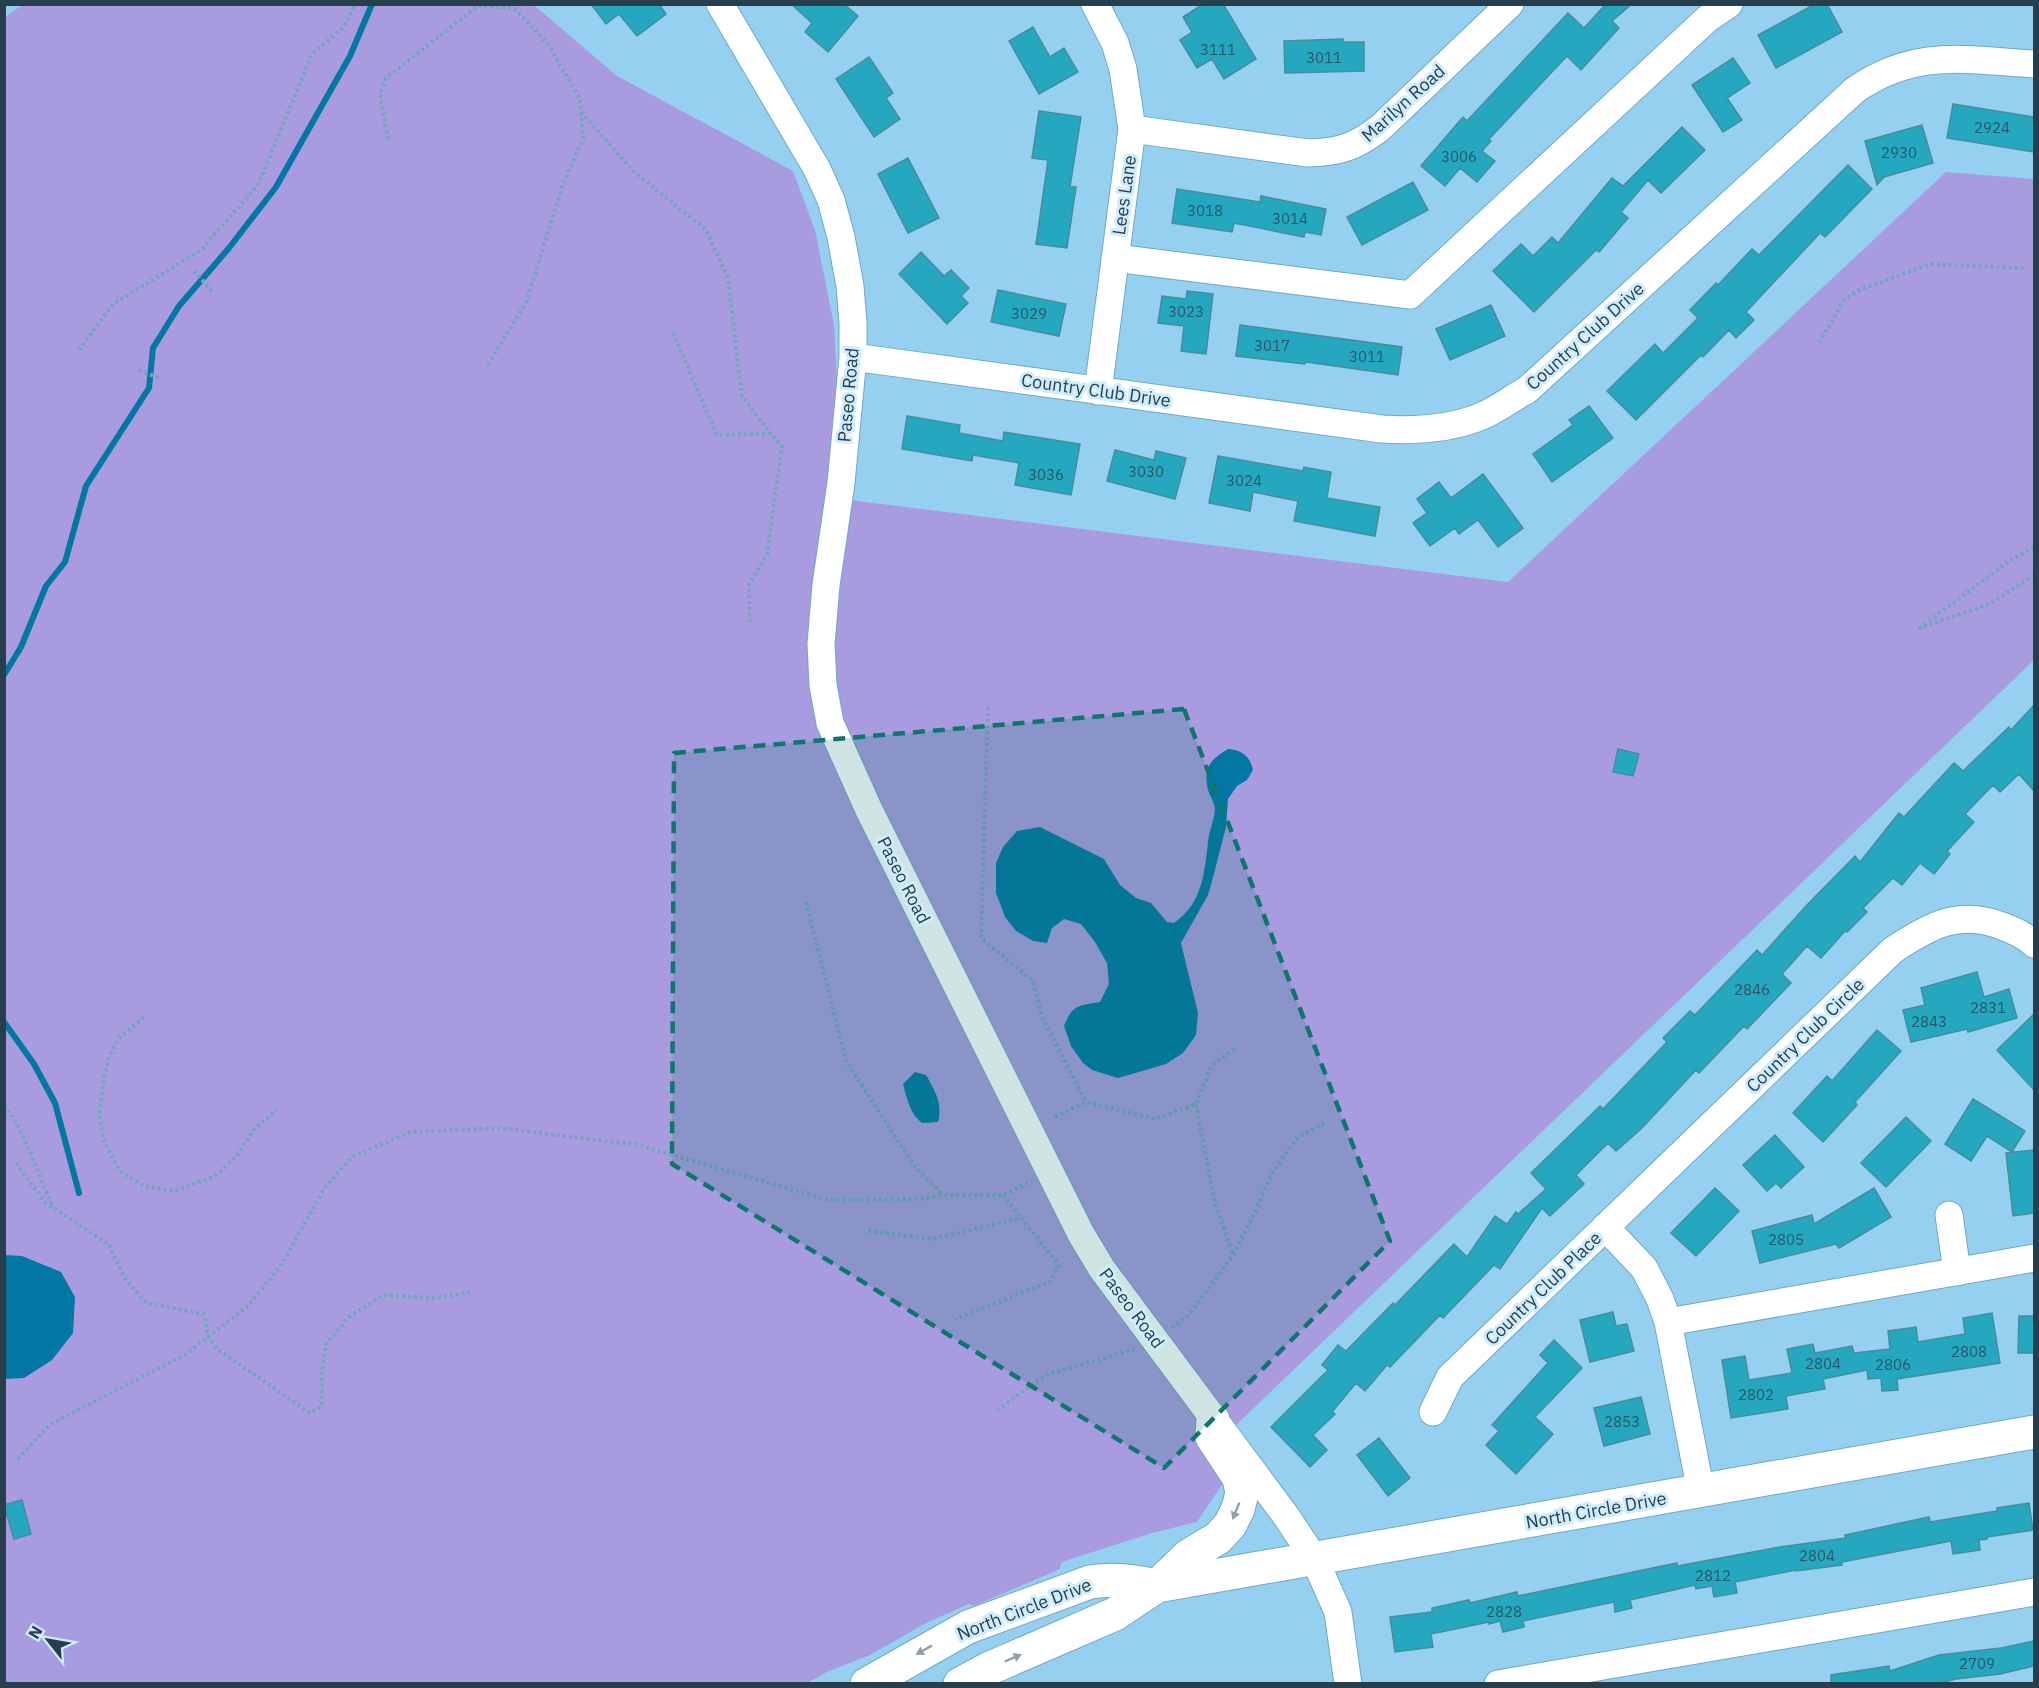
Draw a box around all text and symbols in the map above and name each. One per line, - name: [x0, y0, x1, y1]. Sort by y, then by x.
- house number: 3111: [1200, 40, 1236, 59]
- house number: 3011: [1306, 48, 1342, 67]
- street label: Marilyn Road: [1356, 59, 1450, 147]
- house number: 2924: [1974, 118, 2010, 137]
- house number: 2930: [1881, 143, 1917, 162]
- house number: 3006: [1441, 147, 1477, 166]
- street label: Lees Lane: [1107, 154, 1141, 236]
- house number: 3018: [1187, 201, 1223, 220]
- house number: 3014: [1272, 209, 1308, 228]
- street label: Country Club Drive: [1521, 277, 1649, 395]
- house number: 3023: [1168, 302, 1204, 321]
- house number: 3029: [1011, 304, 1047, 323]
- house number: 3017: [1254, 336, 1290, 355]
- street label: Paseo Road: [832, 347, 864, 443]
- house number: 3011: [1349, 347, 1385, 366]
- street label: Country Club Drive: [1020, 368, 1172, 412]
- house number: 3030: [1128, 462, 1164, 481]
- house number: 3036: [1028, 465, 1064, 484]
- house number: 3024: [1226, 471, 1262, 490]
- street label: Paseo Road: [872, 833, 936, 927]
- street label: Country Club Circle: [1741, 973, 1869, 1097]
- house number: 2846: [1734, 980, 1770, 999]
- house number: 2831: [1970, 998, 2006, 1017]
- house number: 2843: [1911, 1012, 1947, 1031]
- street label: Country Club Place: [1480, 1226, 1606, 1350]
- house number: 2805: [1768, 1230, 1804, 1249]
- street label: Paseo Road: [1094, 1263, 1170, 1353]
- house number: 2808: [1951, 1342, 1987, 1361]
- house number: 2804: [1805, 1354, 1841, 1373]
- house number: 2806: [1875, 1355, 1911, 1374]
- house number: 2802: [1738, 1385, 1774, 1404]
- house number: 2853: [1604, 1412, 1640, 1431]
- street label: North Circle Drive: [1524, 1486, 1668, 1534]
- one-way arrow: [1231, 1502, 1240, 1520]
- house number: 2804: [1799, 1546, 1835, 1565]
- house number: 2812: [1695, 1566, 1731, 1585]
- street label: North Circle Drive: [953, 1573, 1095, 1645]
- house number: 2828: [1486, 1602, 1522, 1621]
- north arrow: [18, 1610, 78, 1670]
- text: N: [24, 1622, 47, 1642]
- one-way arrow: [916, 1645, 933, 1655]
- one-way arrow: [1005, 1653, 1023, 1663]
- house number: 2709: [1959, 1654, 1995, 1673]

